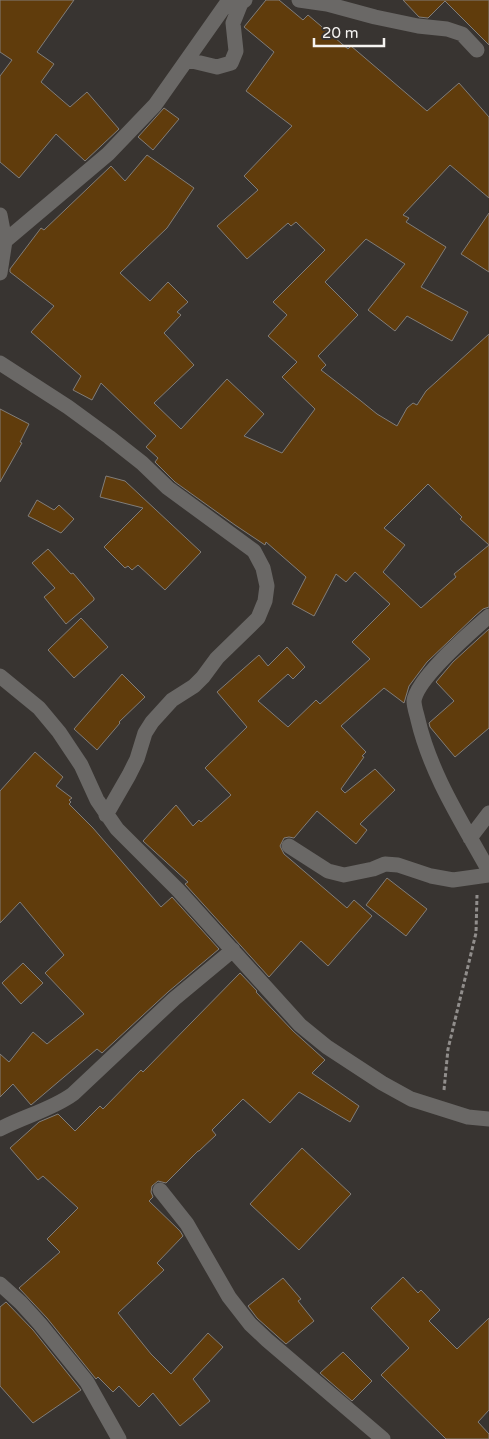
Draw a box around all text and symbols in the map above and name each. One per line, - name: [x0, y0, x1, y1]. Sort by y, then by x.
- scale bar: [314, 15, 384, 47]
- text: 20 m: [322, 24, 359, 42]

